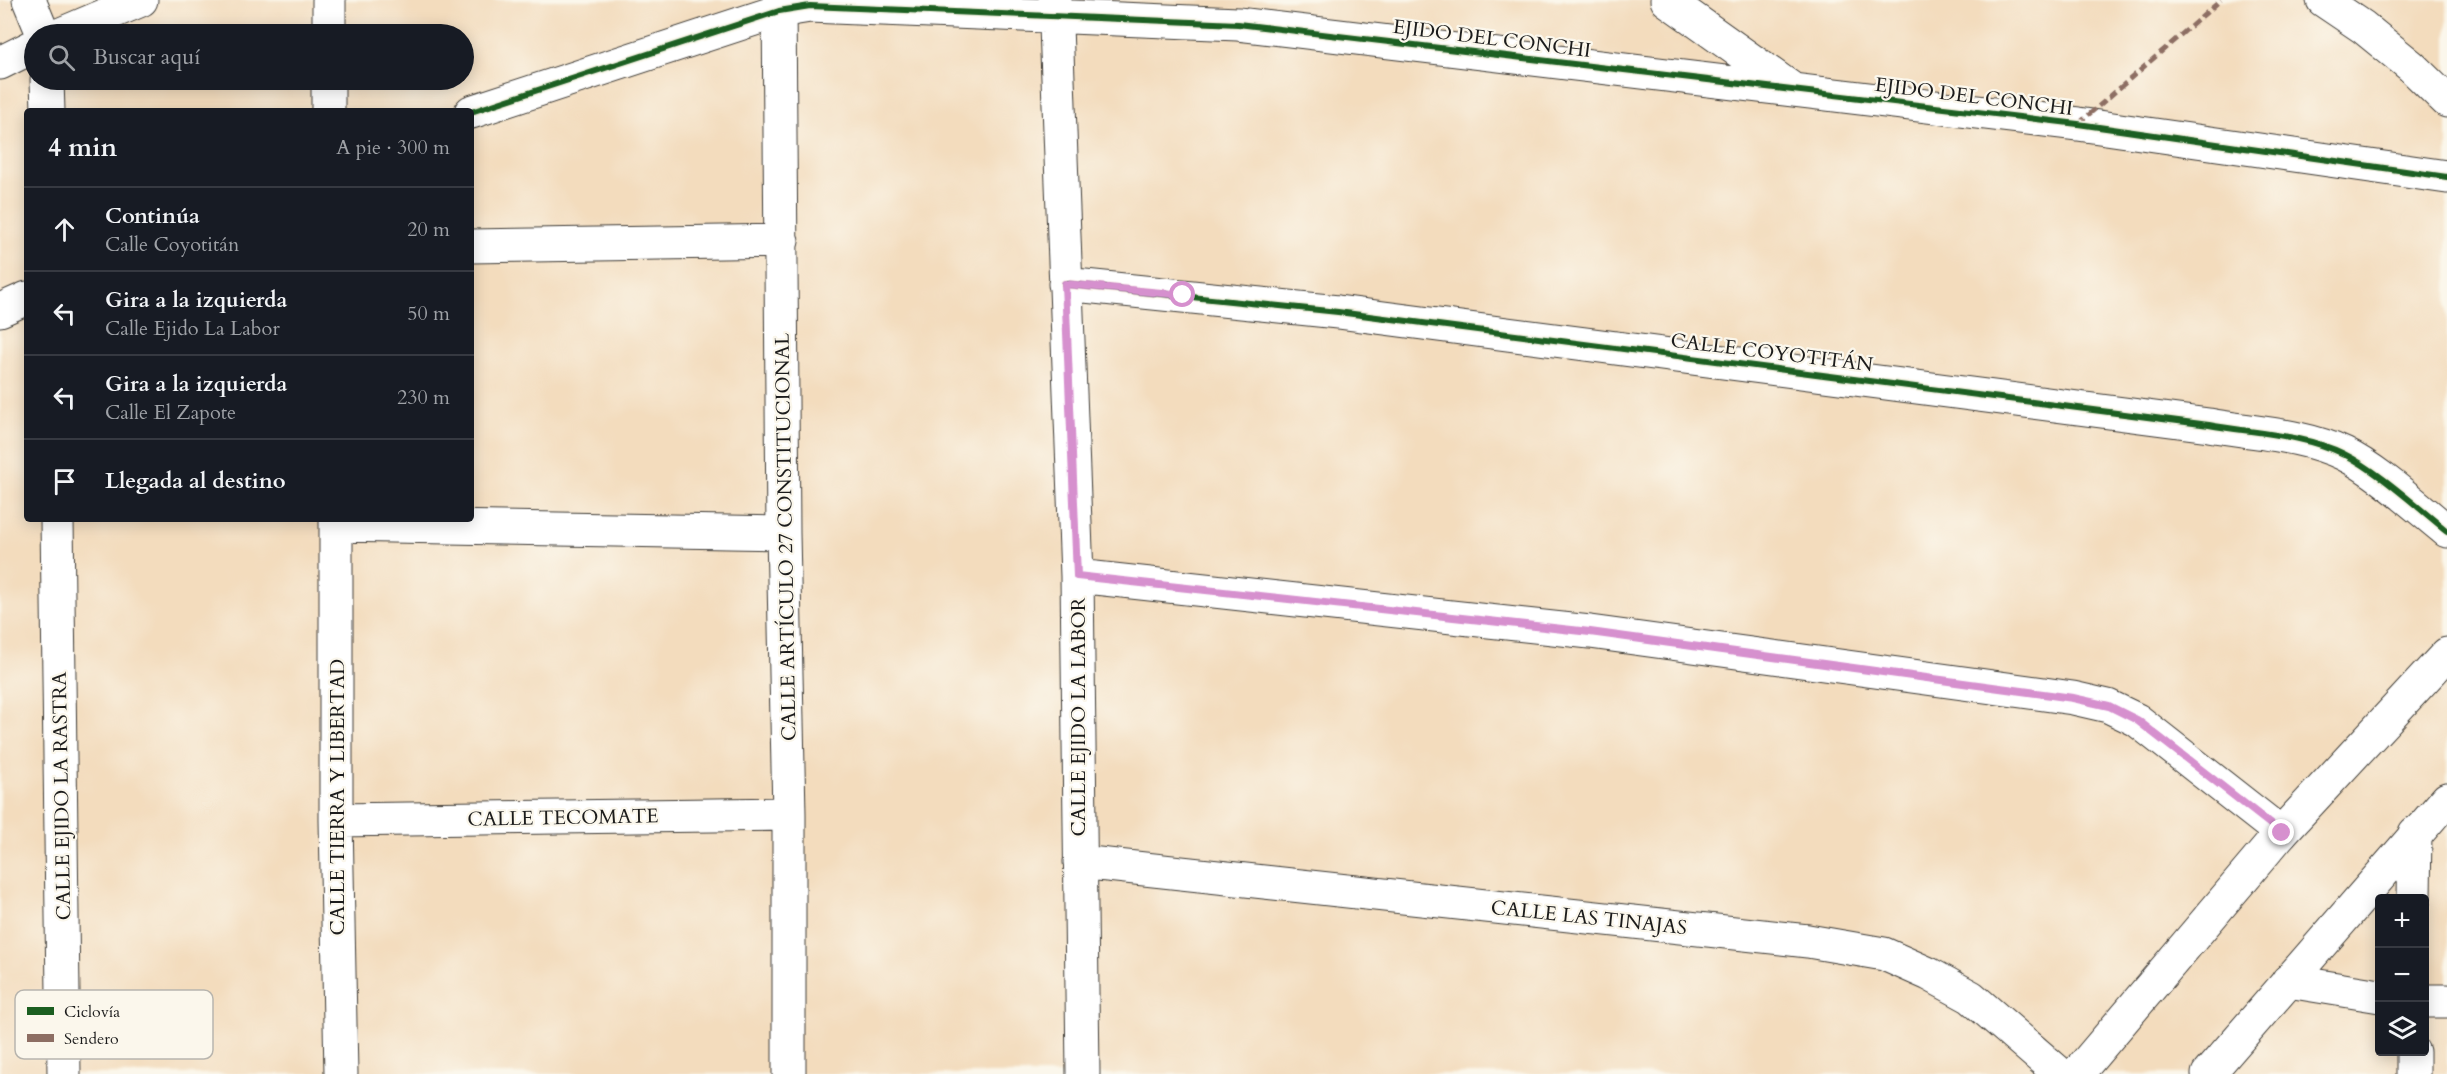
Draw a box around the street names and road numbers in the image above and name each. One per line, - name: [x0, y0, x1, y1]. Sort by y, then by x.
- street label: EJIDO DEL CONCHI: [1391, 13, 1593, 64]
- street label: EJIDO DEL CONCHI: [1873, 71, 2075, 122]
- street label: CALLE COYOTITÁN: [1669, 327, 1875, 378]
- street label: CALLE ARTÍCULO 27 CONSTITUCIONAL: [768, 332, 803, 741]
- street label: CALLE EJIDO LA LABOR: [1065, 597, 1092, 837]
- street label: CALLE TIERRA Y LIBERTAD: [324, 659, 351, 935]
- street label: CALLE EJIDO LA RASTRA: [46, 671, 77, 921]
- street label: CALLE TECOMATE: [467, 802, 659, 833]
- street label: CALLE LAS TINAJAS: [1490, 894, 1688, 941]

